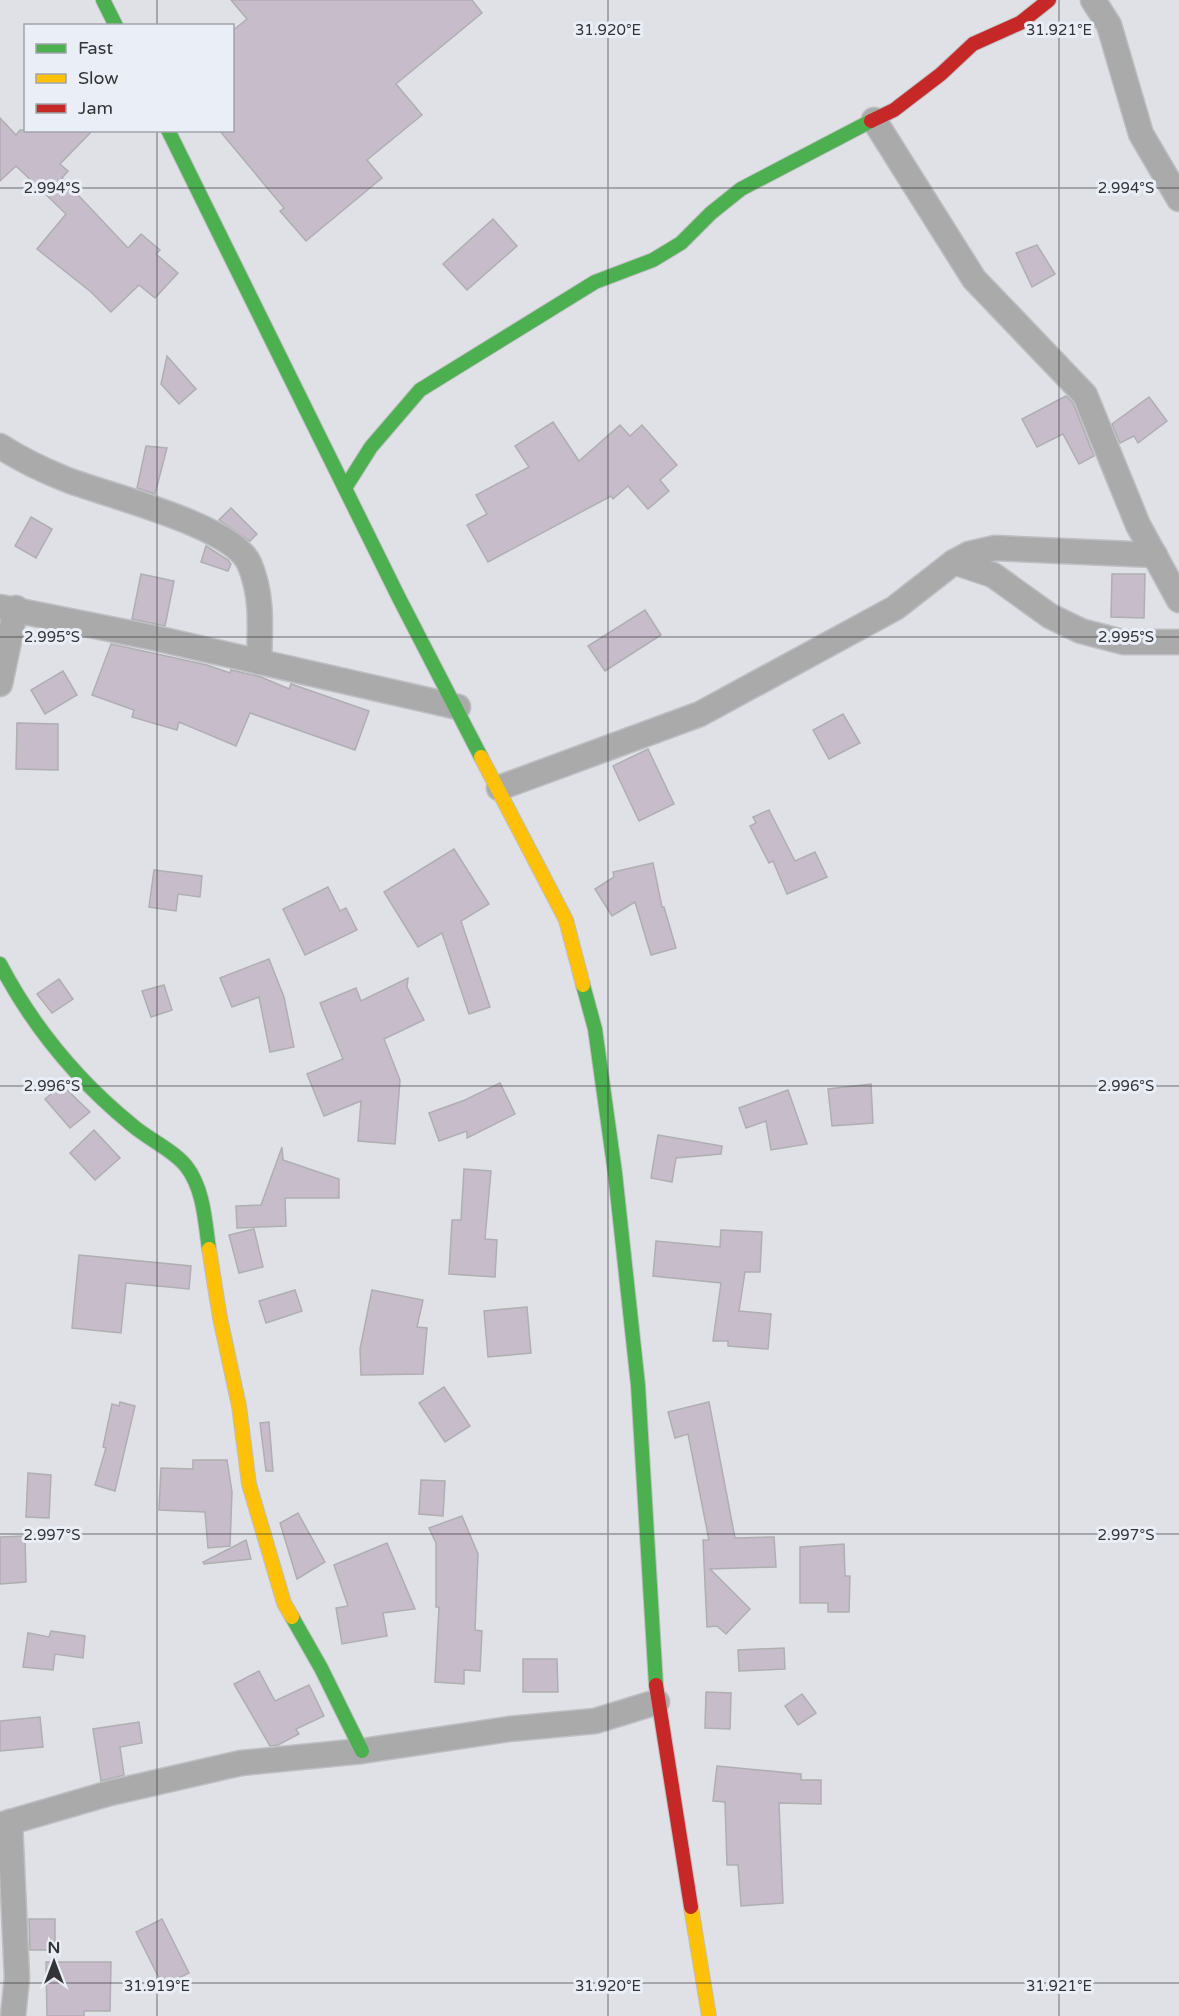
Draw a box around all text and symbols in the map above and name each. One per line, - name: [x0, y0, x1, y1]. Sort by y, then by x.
- text: 31.920°E: [575, 21, 641, 39]
- text: 31.921°E: [1026, 21, 1092, 39]
- legend: [24, 24, 234, 132]
- text: Fast: [78, 37, 113, 59]
- text: Slow: [78, 67, 119, 89]
- text: Jam: [78, 97, 113, 119]
- text: 2.994°S: [24, 179, 80, 197]
- text: 2.994°S: [1098, 179, 1154, 197]
- text: 2.995°S: [24, 628, 80, 646]
- text: 2.995°S: [1098, 628, 1154, 646]
- text: 2.996°S: [24, 1077, 80, 1095]
- text: 2.996°S: [1098, 1077, 1154, 1095]
- text: 2.997°S: [24, 1526, 80, 1544]
- text: 2.997°S: [1098, 1526, 1154, 1544]
- north arrow: [24, 1932, 84, 1992]
- text: N: [48, 1938, 60, 1958]
- text: 31.919°E: [124, 1977, 190, 1995]
- text: 31.920°E: [575, 1977, 641, 1995]
- text: 31.921°E: [1026, 1977, 1092, 1995]

